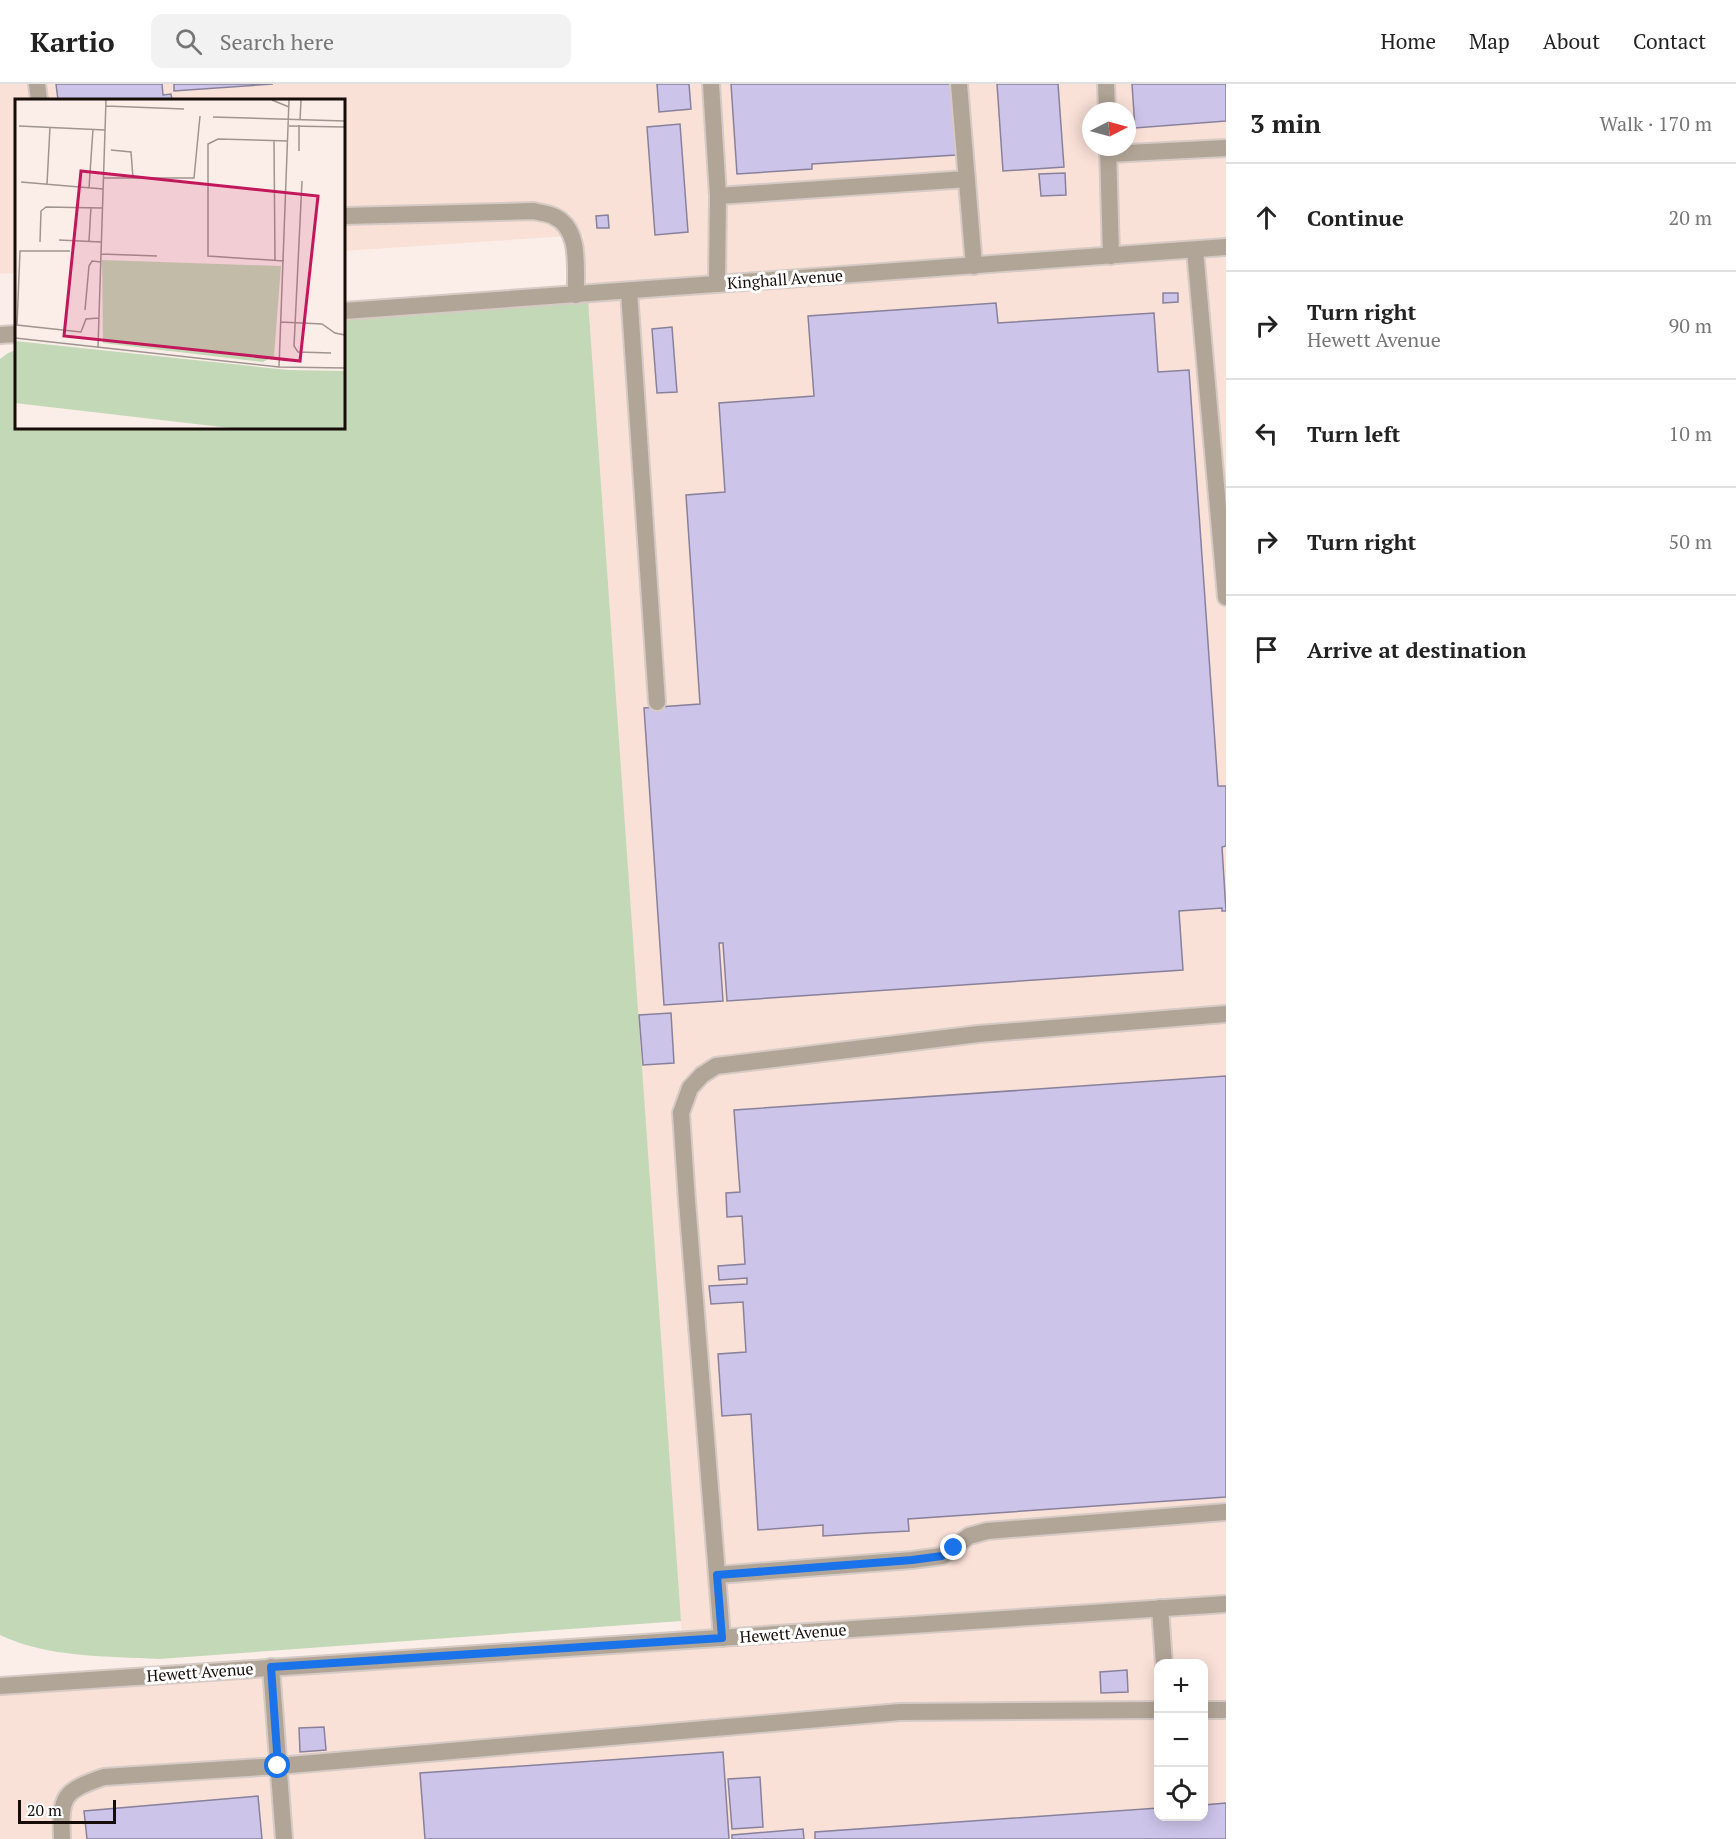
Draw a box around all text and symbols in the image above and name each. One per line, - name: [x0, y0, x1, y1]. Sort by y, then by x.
- search box: [151, 14, 571, 68]
- text: Kartio: [30, 23, 115, 60]
- icon: search: [172, 25, 205, 58]
- text: Search here: [220, 27, 334, 56]
- text: Home: [1380, 27, 1436, 55]
- text: Map: [1469, 27, 1510, 55]
- text: About: [1543, 27, 1600, 55]
- text: Contact: [1633, 27, 1706, 55]
- inset map: [15, 99, 345, 429]
- north arrow: [1082, 102, 1136, 156]
- text: 3 min: [1250, 106, 1321, 140]
- text: Walk · 170 m: [1600, 110, 1712, 137]
- icon: ahead: [1250, 201, 1283, 234]
- text: Continue: [1307, 203, 1404, 232]
- text: 20 m: [1669, 204, 1712, 231]
- street label: Kinghall Avenue: [726, 264, 844, 294]
- text: Turn right: [1307, 297, 1416, 326]
- icon: right: [1250, 309, 1283, 342]
- text: 90 m: [1669, 312, 1712, 339]
- text: Hewett Avenue: [1307, 326, 1441, 353]
- icon: left: [1250, 417, 1283, 450]
- text: Turn left: [1307, 419, 1400, 448]
- text: 10 m: [1669, 420, 1712, 447]
- icon: right: [1250, 525, 1283, 558]
- text: Turn right: [1307, 527, 1416, 556]
- text: 50 m: [1669, 528, 1712, 555]
- icon: arrive: [1250, 633, 1283, 666]
- text: Arrive at destination: [1307, 635, 1526, 664]
- route end: [940, 1534, 966, 1560]
- street label: Hewett Avenue: [739, 1618, 847, 1648]
- street label: Hewett Avenue: [146, 1657, 254, 1687]
- map controls: [1154, 1659, 1208, 1821]
- button: +: [1154, 1659, 1208, 1713]
- button: −: [1154, 1713, 1208, 1767]
- route start: [264, 1752, 290, 1778]
- button: locate: [1154, 1767, 1208, 1821]
- scale bar: [18, 1797, 116, 1824]
- text: 20 m: [27, 1799, 62, 1821]

